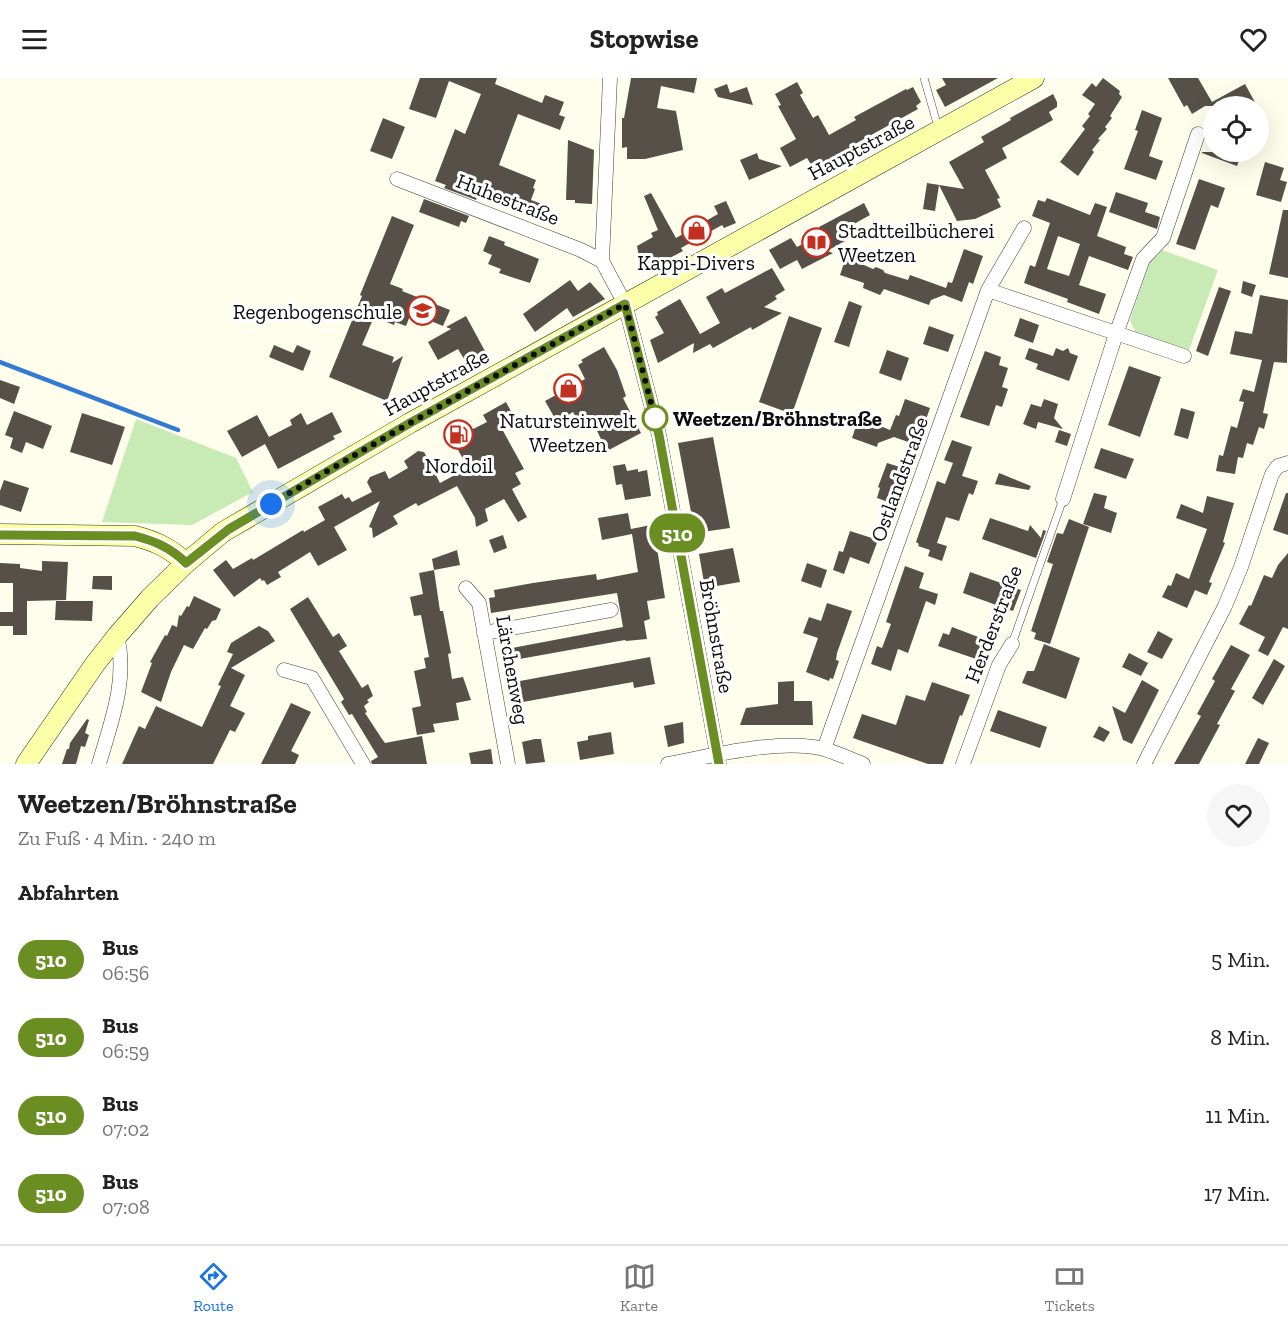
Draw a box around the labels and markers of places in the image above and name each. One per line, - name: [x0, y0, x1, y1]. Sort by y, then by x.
- shop icon: Kappi-Divers: [680, 215, 712, 247]
- place label: Stadtteilbücherei Weetzen: [838, 218, 995, 267]
- library icon: Stadtteilbücherei Weetzen: [801, 226, 833, 258]
- place label: Kappi-Divers: [637, 250, 755, 275]
- school or university icon: Regenbogenschule: [407, 295, 439, 327]
- place label: Regenbogenschule: [233, 299, 402, 324]
- shop icon: Natursteinwelt Weetzen: [552, 373, 584, 405]
- marker: Weetzen/Bröhnstraße: [642, 405, 668, 431]
- place label: Weetzen/Bröhnstraße: [673, 406, 882, 431]
- place label: Natursteinwelt Weetzen: [499, 408, 637, 457]
- fuel station icon: Nordoil: [443, 418, 475, 450]
- place label: Nordoil: [425, 453, 494, 478]

